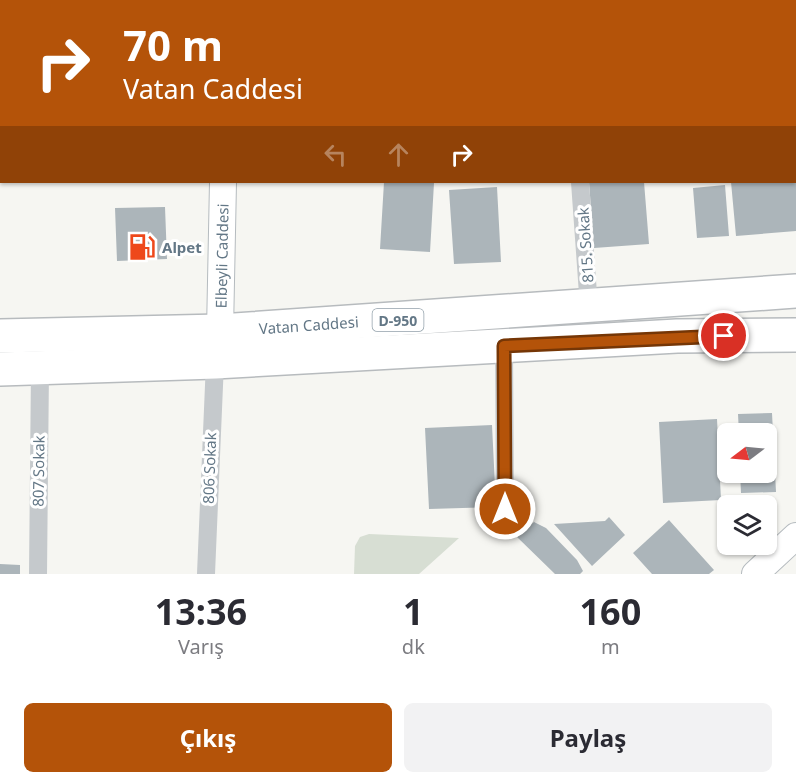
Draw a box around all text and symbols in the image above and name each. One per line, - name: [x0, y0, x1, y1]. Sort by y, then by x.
- text: 70 m: [123, 16, 223, 73]
- icon: right: [24, 24, 102, 102]
- text: Vatan Caddesi: [123, 70, 303, 107]
- icon: left: [319, 138, 352, 171]
- icon: ahead: [382, 138, 415, 171]
- icon: right: [445, 138, 478, 171]
- street label: Elbeyli Caddesi: [210, 203, 233, 309]
- street label: 815. Sokak: [572, 207, 598, 283]
- fuel station icon: Alpet: [127, 232, 157, 262]
- place label: Alpet: [162, 237, 202, 257]
- road number: D-950: [372, 309, 424, 331]
- pin: [698, 310, 749, 361]
- street label: Vatan Caddesi: [258, 311, 359, 338]
- icon: arrive: [707, 319, 740, 352]
- north arrow: [717, 423, 777, 483]
- map controls: [717, 423, 777, 555]
- street label: 806 Sokak: [198, 432, 220, 504]
- street label: 807 Sokak: [27, 435, 49, 507]
- position arrow: [473, 477, 537, 541]
- button: layers: [717, 495, 777, 555]
- text: 13:36: [155, 587, 247, 636]
- text: 1: [403, 587, 424, 636]
- text: 160: [580, 587, 641, 636]
- text: Varış: [178, 633, 224, 660]
- text: dk: [402, 633, 425, 660]
- text: m: [601, 633, 620, 660]
- button: Çıkış: [24, 703, 392, 772]
- button: Paylaş: [404, 703, 772, 772]

